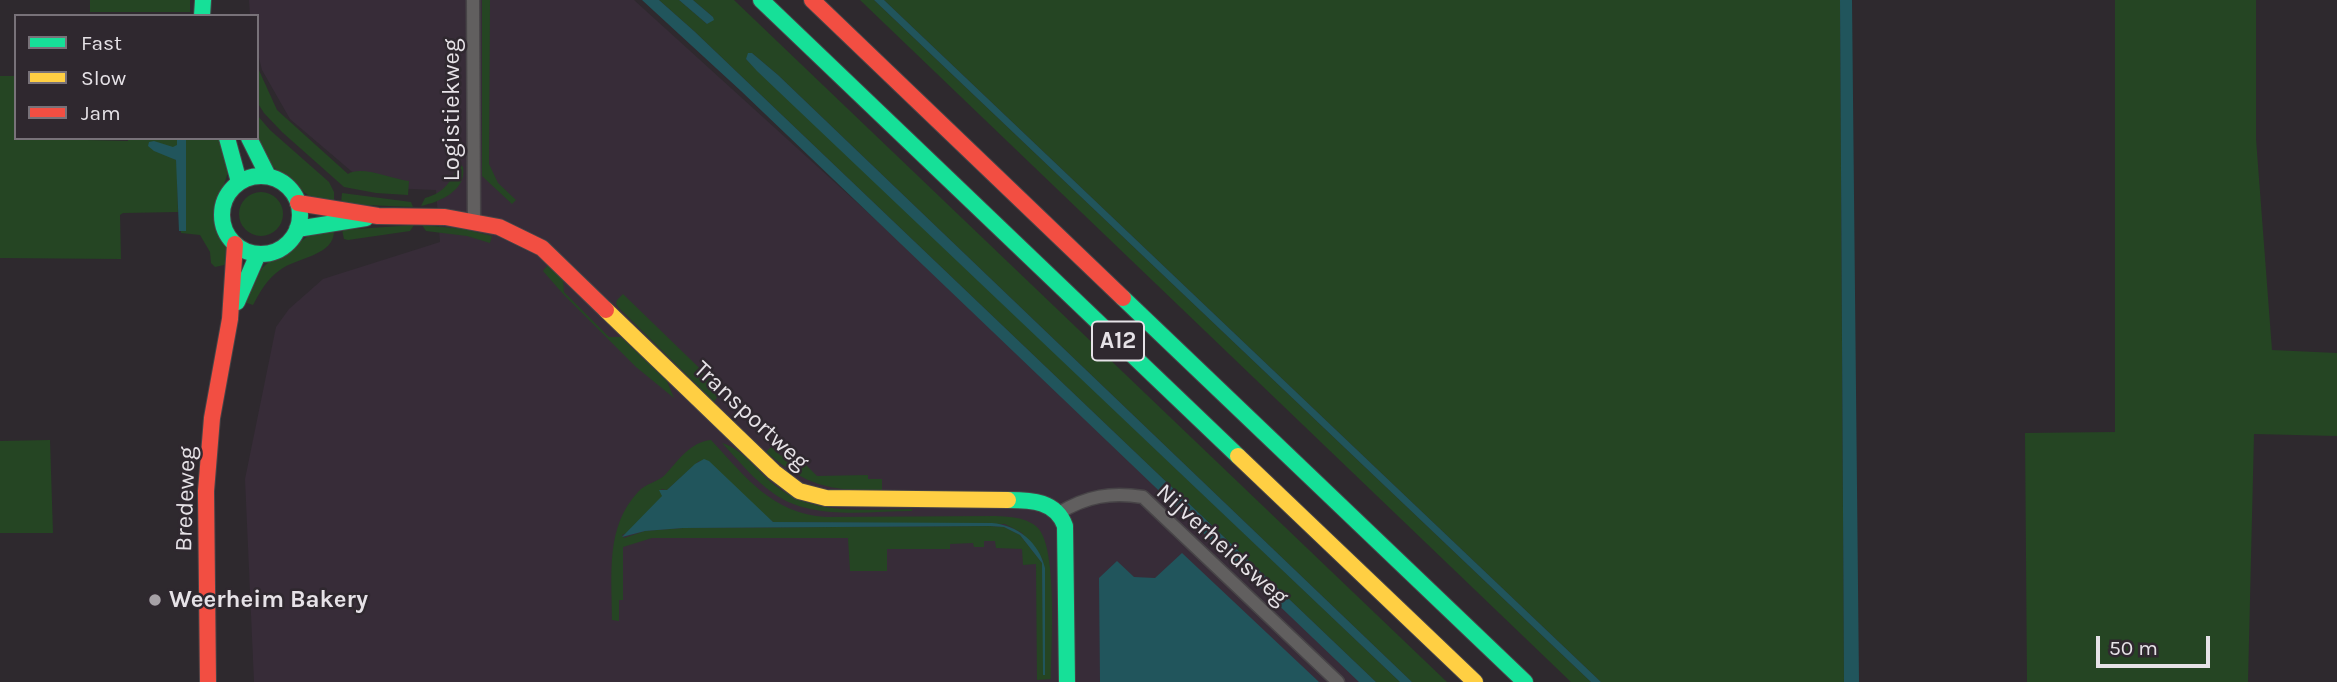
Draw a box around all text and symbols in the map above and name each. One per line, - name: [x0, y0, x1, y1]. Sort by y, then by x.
- legend: [14, 14, 259, 140]
- text: Fast: [81, 31, 122, 55]
- street label: Logistiekweg: [438, 39, 466, 181]
- text: Slow: [81, 66, 126, 90]
- text: Jam: [81, 101, 121, 125]
- road number: A12: [1092, 322, 1144, 360]
- street label: Transportweg: [687, 355, 815, 477]
- street label: Bredeweg: [170, 446, 202, 552]
- street label: Nijverheidsweg: [1150, 478, 1294, 612]
- place label: Weerheim Bakery: [169, 586, 368, 614]
- marker: Weerheim Bakery: [147, 592, 163, 608]
- scale bar: [2099, 622, 2213, 666]
- text: 50 m: [2109, 636, 2158, 660]

